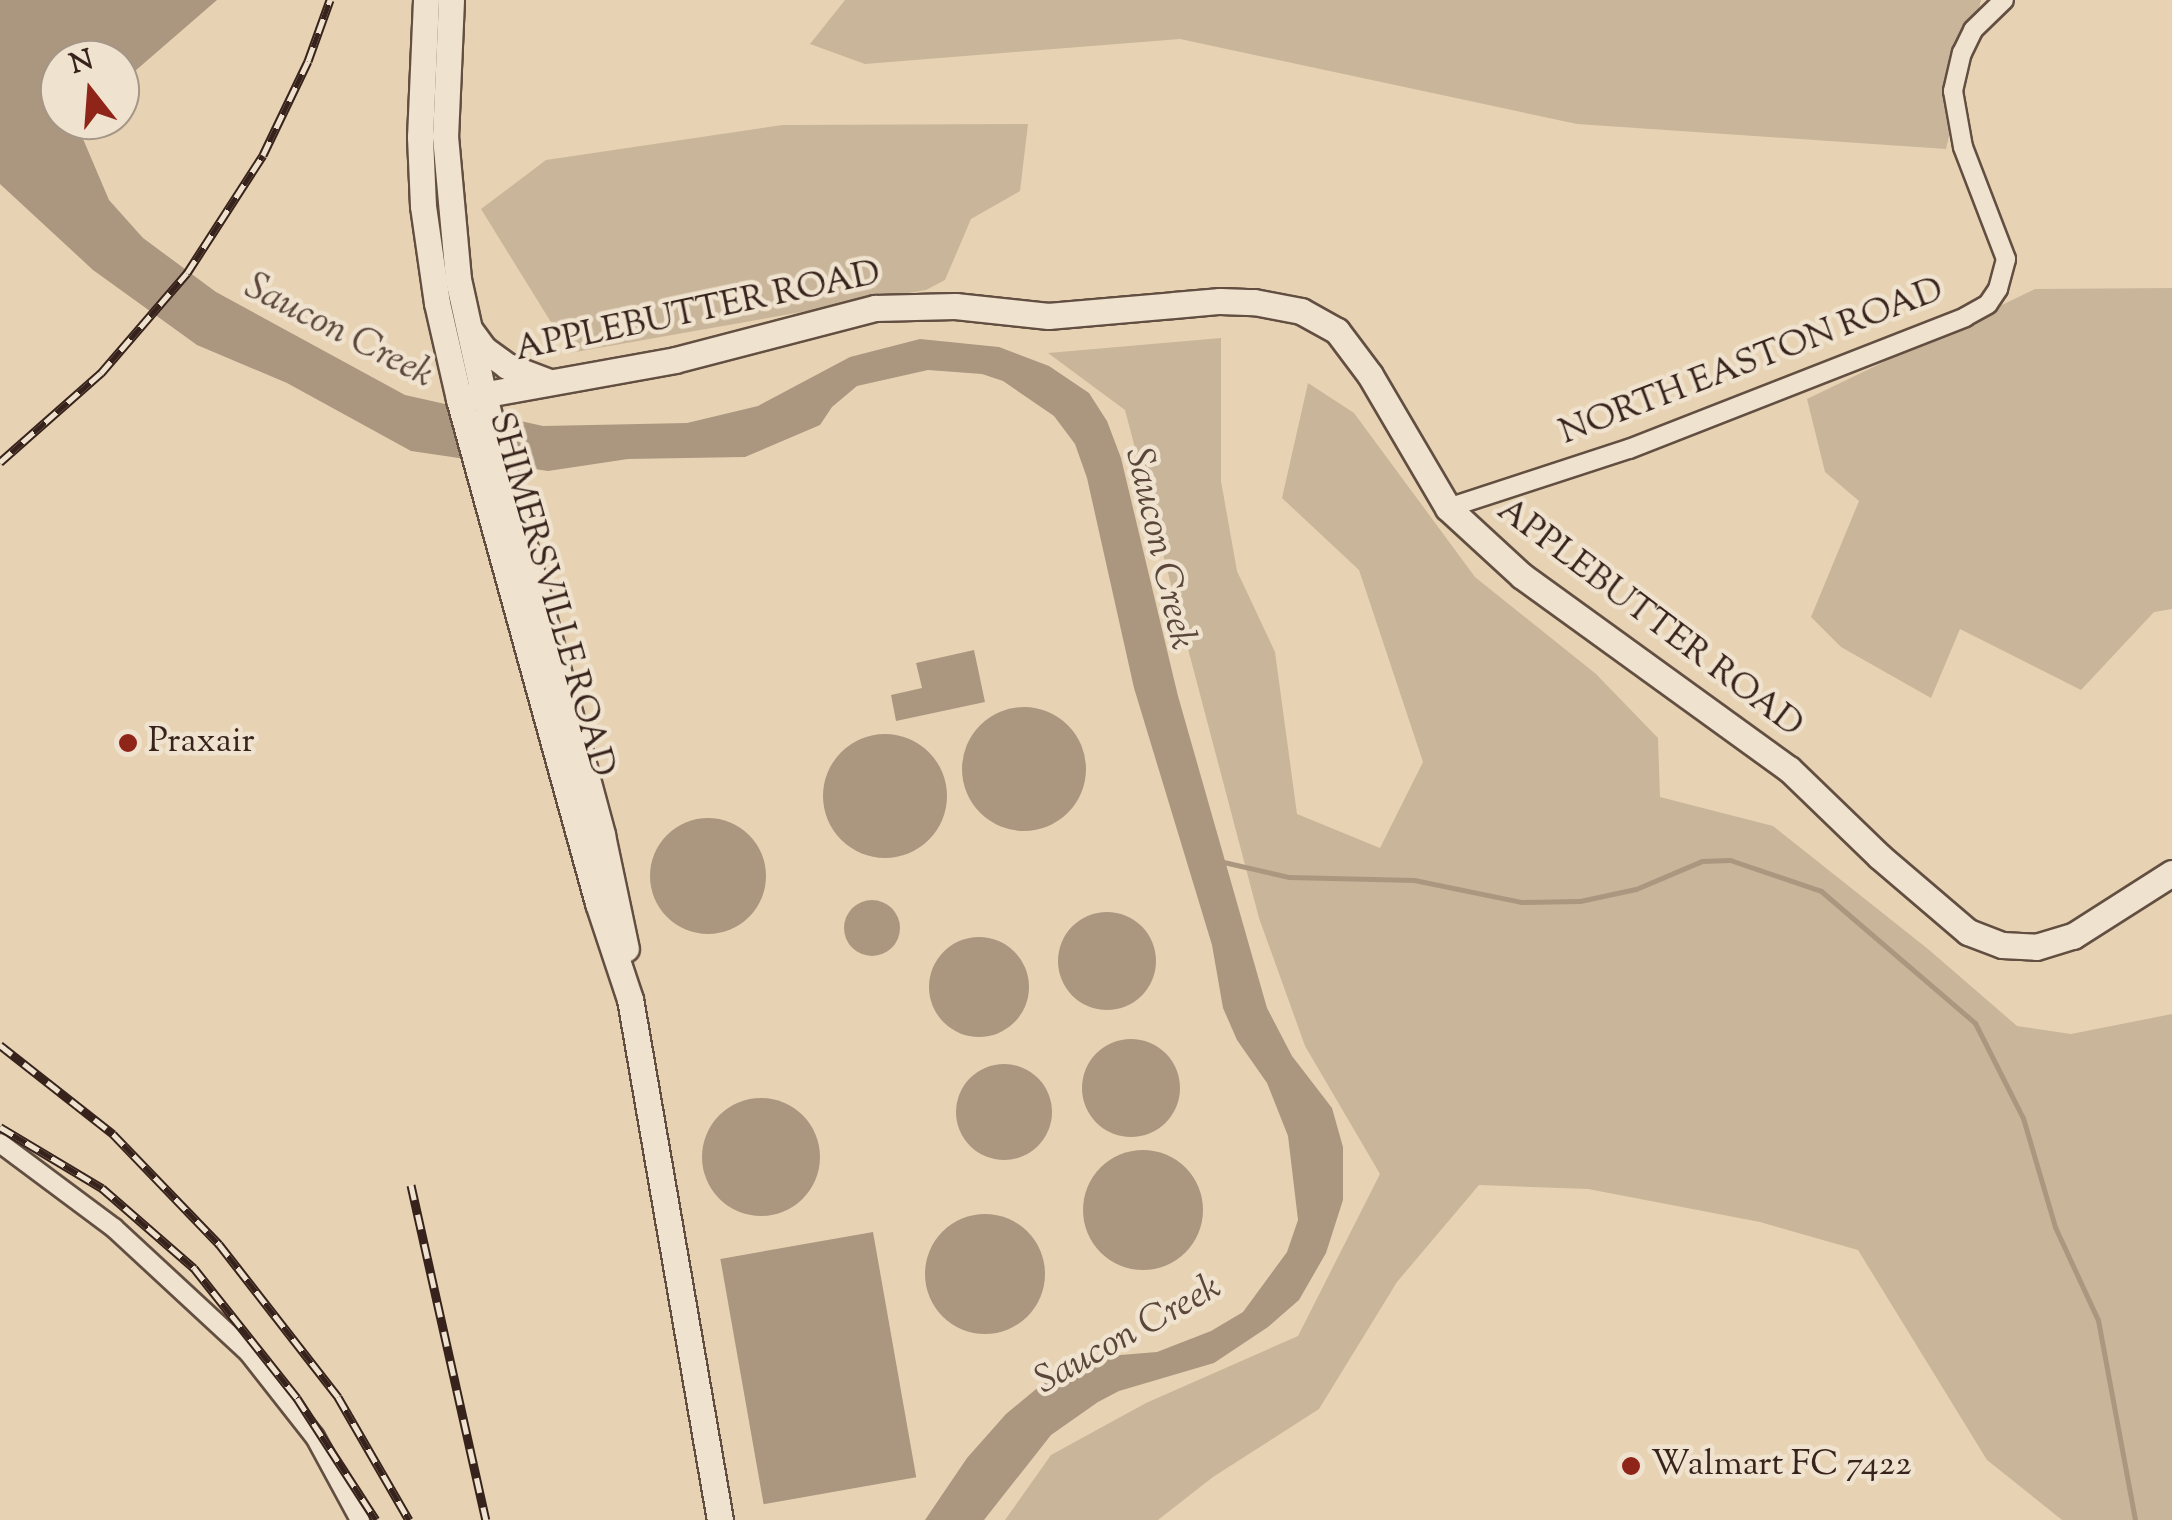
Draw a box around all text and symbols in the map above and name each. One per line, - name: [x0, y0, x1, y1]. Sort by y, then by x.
- north arrow: [40, 40, 140, 140]
- text: N: [65, 41, 98, 86]
- street label: APPLEBUTTER ROAD: [512, 254, 884, 372]
- water label: Saucon Creek: [236, 266, 440, 400]
- street label: NORTH EASTON ROAD: [1554, 270, 1950, 456]
- street label: SHIMERSVILLE ROAD: [478, 408, 622, 782]
- water label: Saucon Creek: [1113, 444, 1203, 654]
- street label: APPLEBUTTER ROAD: [1488, 490, 1810, 748]
- place label: Praxair: [148, 722, 255, 764]
- marker: Praxair: [117, 732, 139, 754]
- water label: Saucon Creek: [1028, 1266, 1230, 1406]
- place label: Walmart FC 7422: [1651, 1445, 1912, 1487]
- marker: Walmart FC 7422: [1620, 1455, 1642, 1477]

